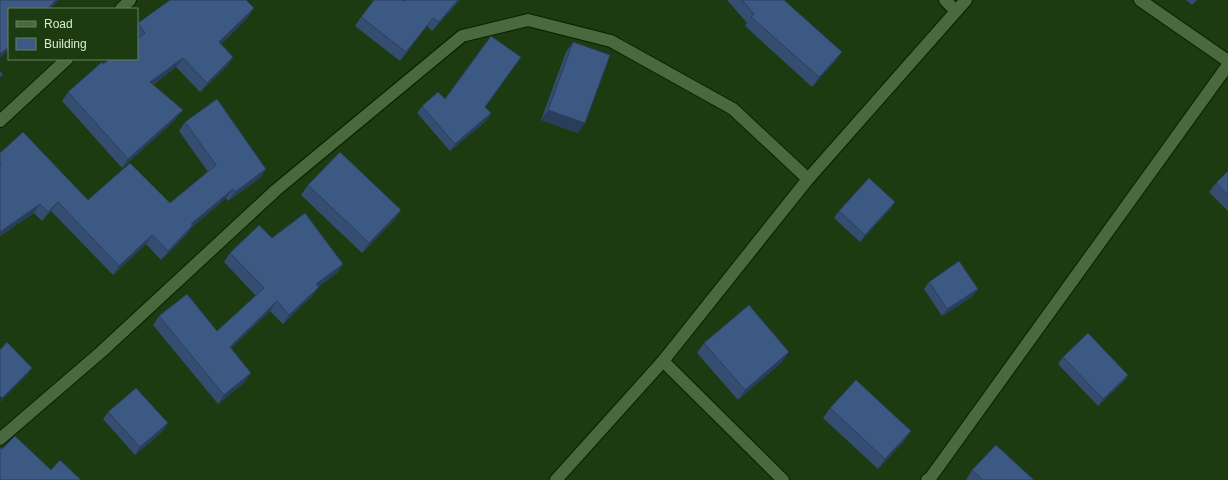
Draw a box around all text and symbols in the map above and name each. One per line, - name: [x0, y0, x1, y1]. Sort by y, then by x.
- legend: [8, 8, 138, 60]
- text: Road: [44, 17, 73, 31]
- text: Building: [44, 37, 87, 51]

